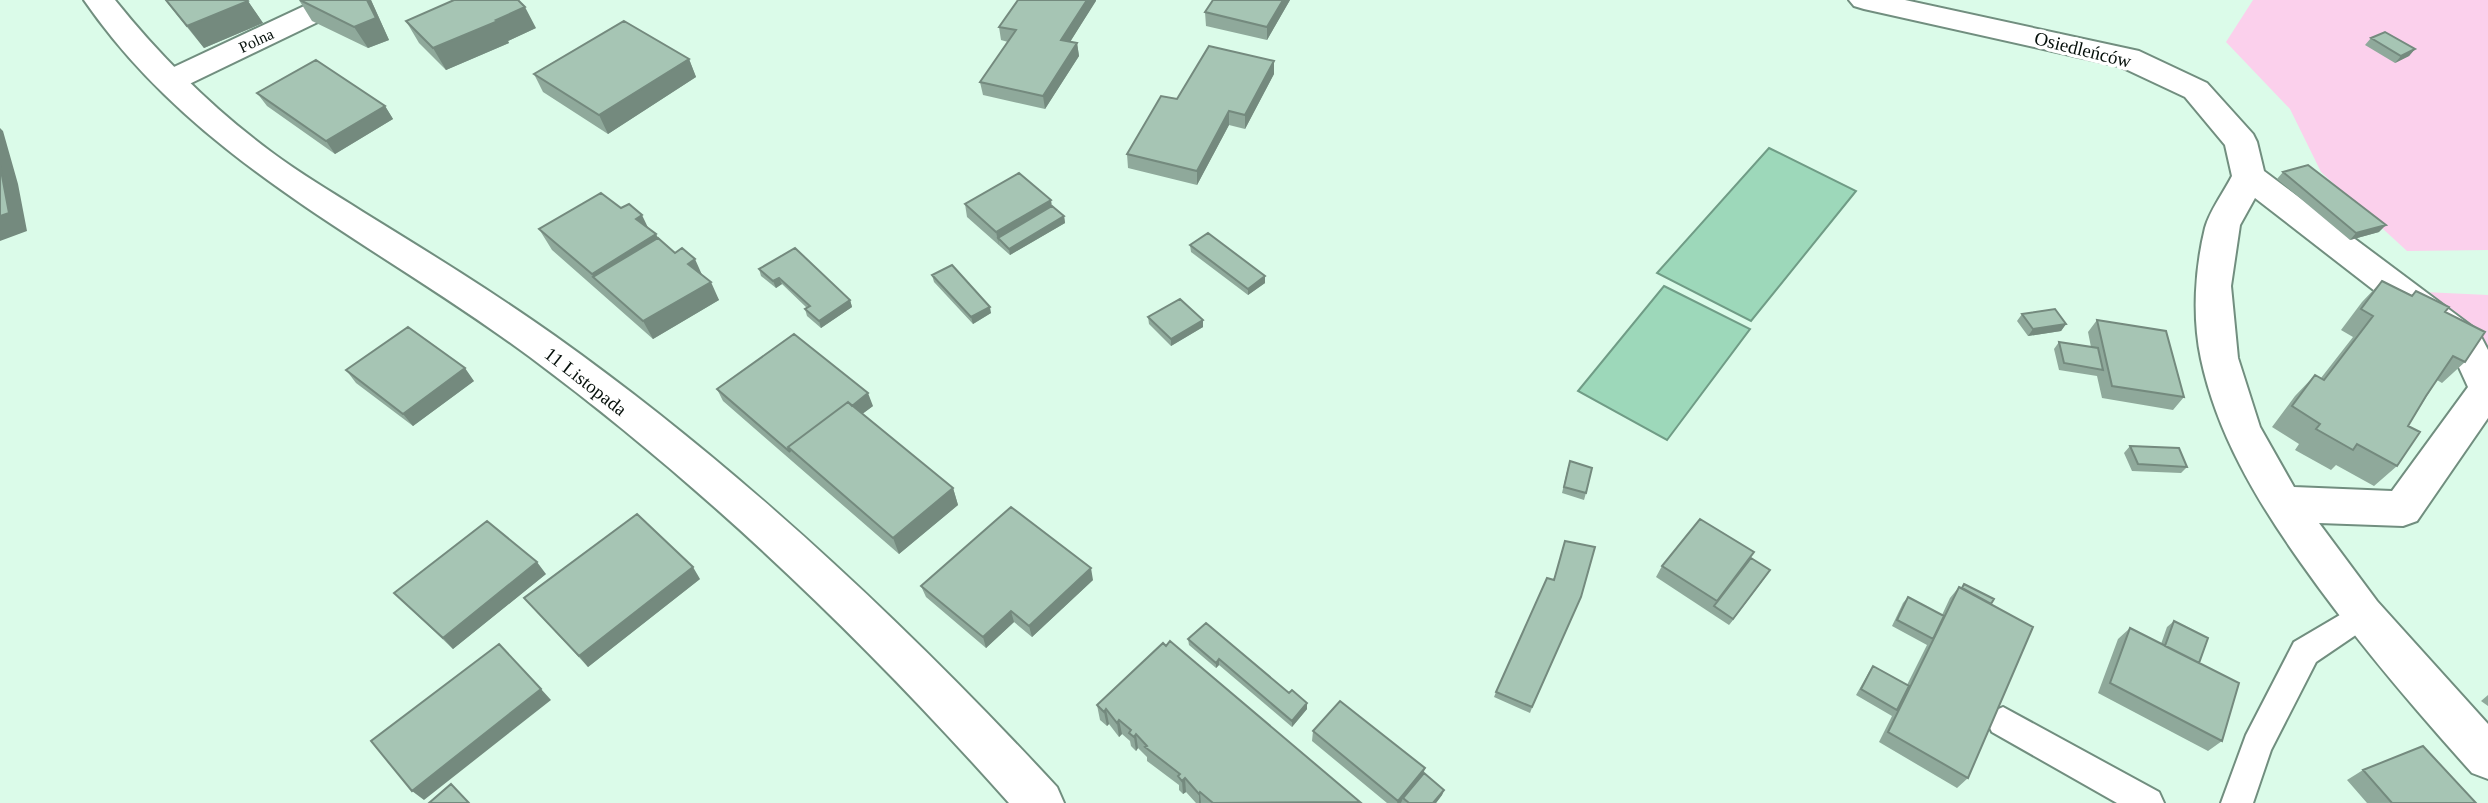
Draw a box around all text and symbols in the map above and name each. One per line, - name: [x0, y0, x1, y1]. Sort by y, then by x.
- street label: Polna: [236, 25, 276, 56]
- street label: Osiedleńców: [2032, 27, 2134, 72]
- street label: 11 Listopada: [541, 343, 631, 420]

